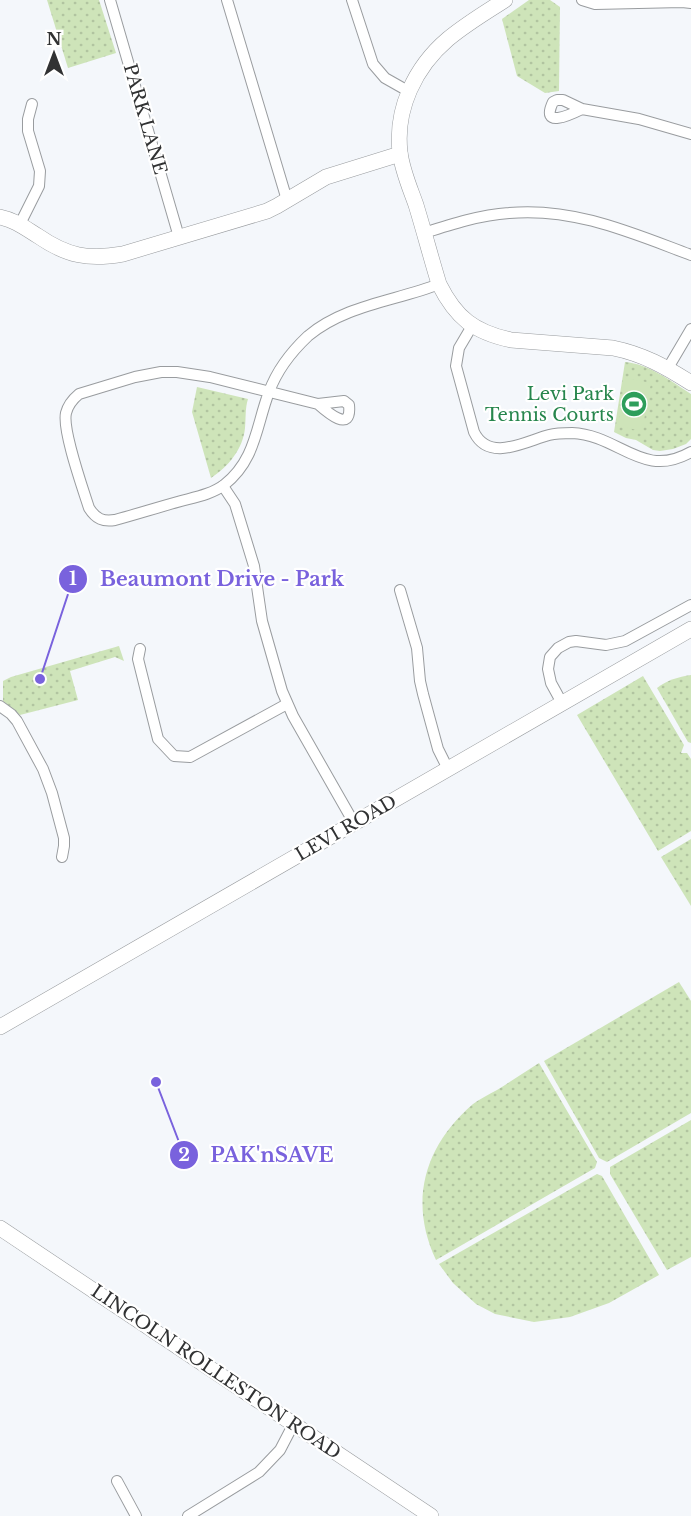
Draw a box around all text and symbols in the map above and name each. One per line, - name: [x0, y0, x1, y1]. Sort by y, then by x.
- north arrow: [24, 24, 84, 84]
- text: N: [46, 29, 62, 49]
- street label: PARK LANE: [119, 61, 171, 177]
- place label: Levi Park Tennis Courts: [485, 383, 614, 426]
- sports icon: Levi Park Tennis Courts: [619, 389, 649, 419]
- callout: Beaumont Drive - Park: [58, 560, 356, 598]
- text: Beaumont Drive - Park: [100, 567, 345, 591]
- text: 1: [69, 568, 77, 590]
- street label: LEVI ROAD: [292, 790, 400, 866]
- callout: PAK'nSAVE: [169, 1136, 346, 1174]
- text: PAK'nSAVE: [210, 1143, 334, 1167]
- text: 2: [178, 1144, 190, 1166]
- street label: LINCOLN ROLLESTON ROAD: [87, 1280, 345, 1464]

